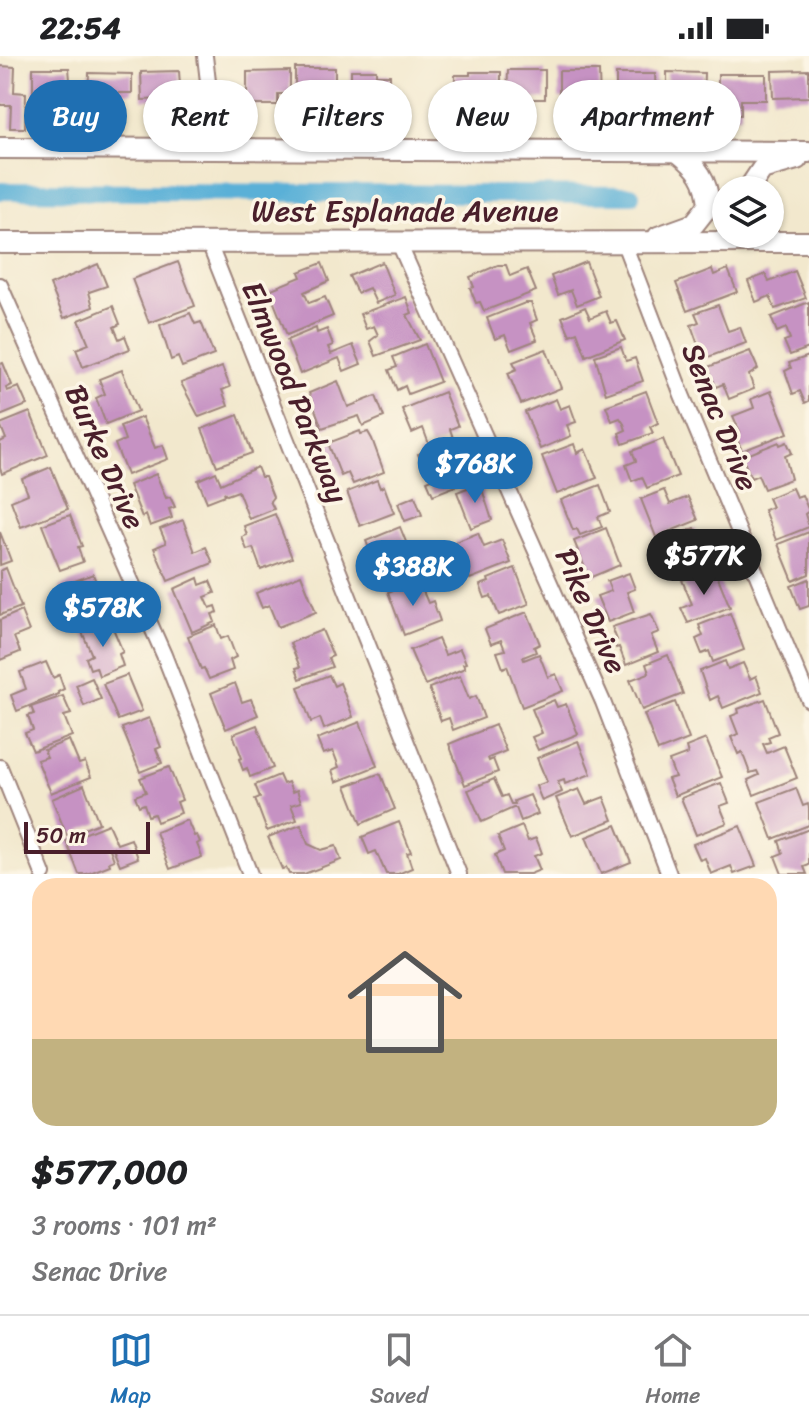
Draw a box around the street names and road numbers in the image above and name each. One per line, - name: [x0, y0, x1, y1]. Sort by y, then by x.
- street label: West Esplanade Avenue: [252, 184, 558, 238]
- street label: Elmwood Parkway: [226, 273, 364, 512]
- street label: Senac Drive: [666, 334, 774, 500]
- street label: Burke Drive: [49, 376, 161, 538]
- street label: Pike Drive: [539, 539, 643, 683]

